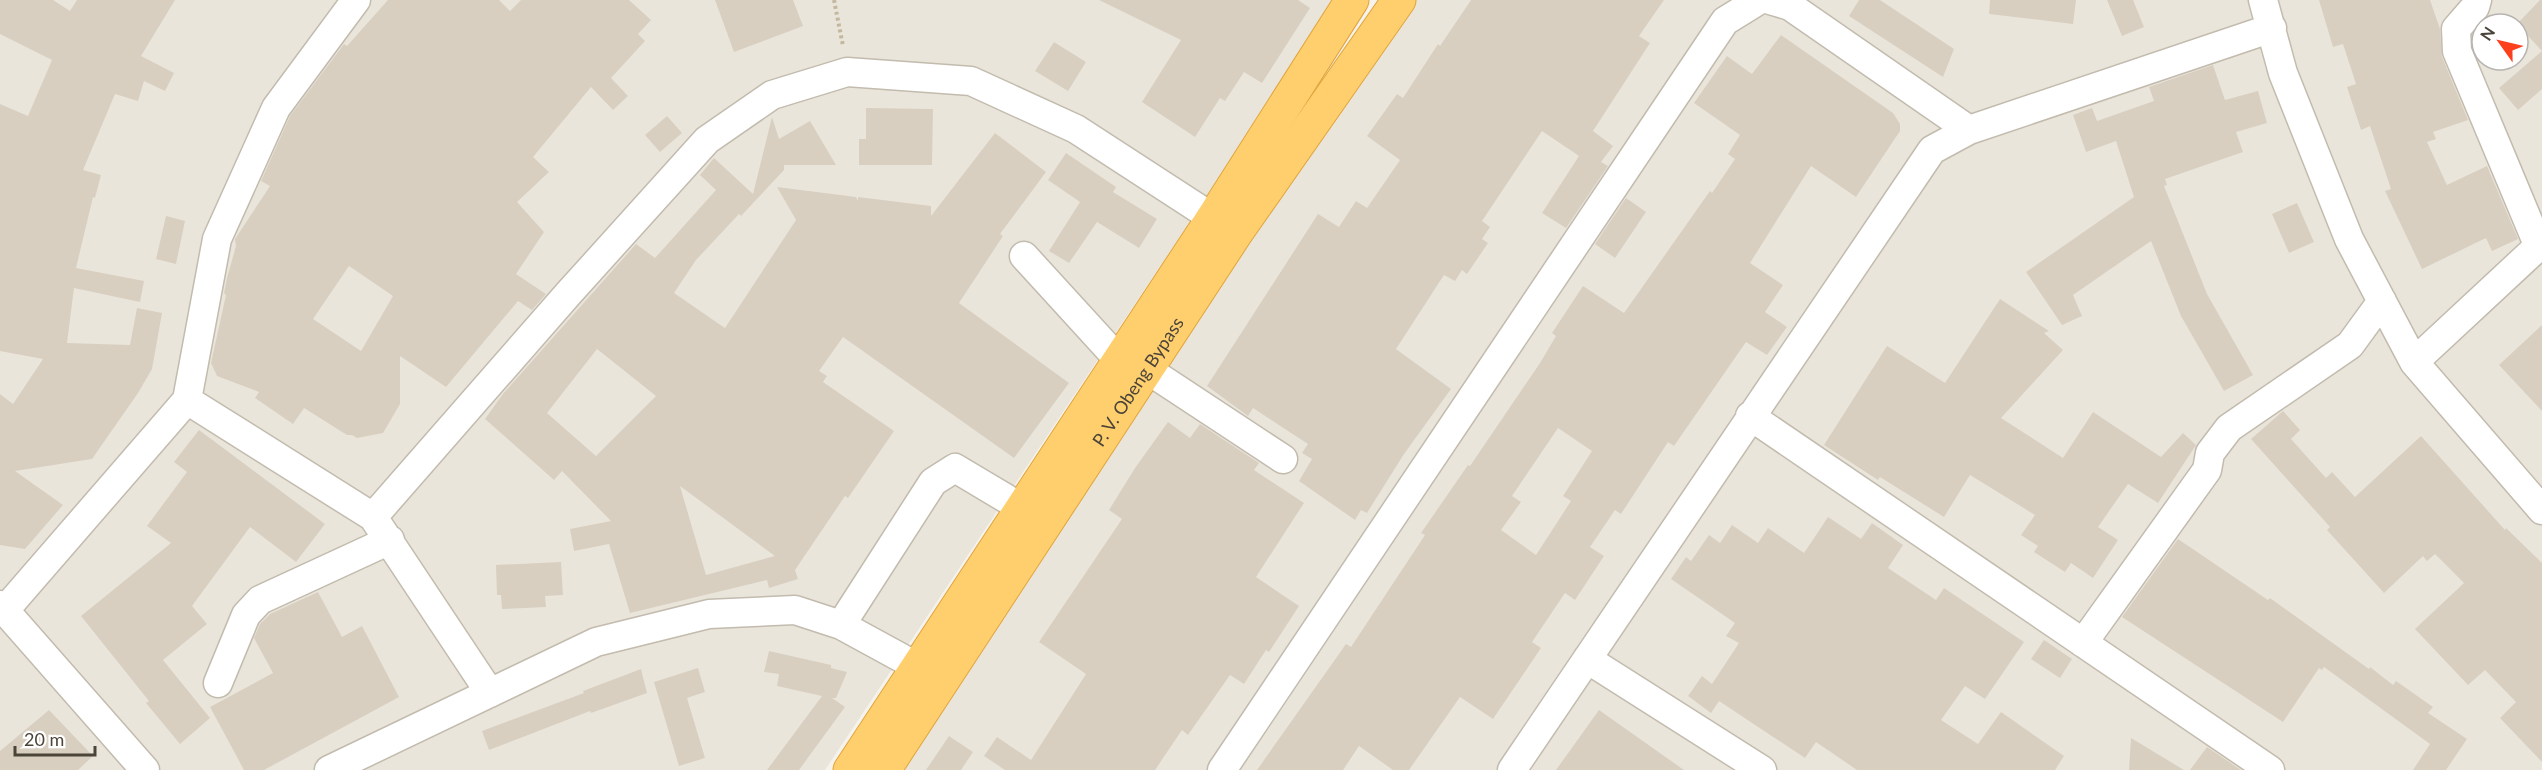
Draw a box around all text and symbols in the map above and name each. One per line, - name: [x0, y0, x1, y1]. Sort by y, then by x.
- north arrow: [2470, 12, 2530, 72]
- text: N: [2476, 23, 2498, 44]
- street label: P. V. Obeng Bypass: [1087, 312, 1188, 450]
- scale bar: [15, 719, 94, 757]
- text: 20 m: [24, 728, 64, 750]

